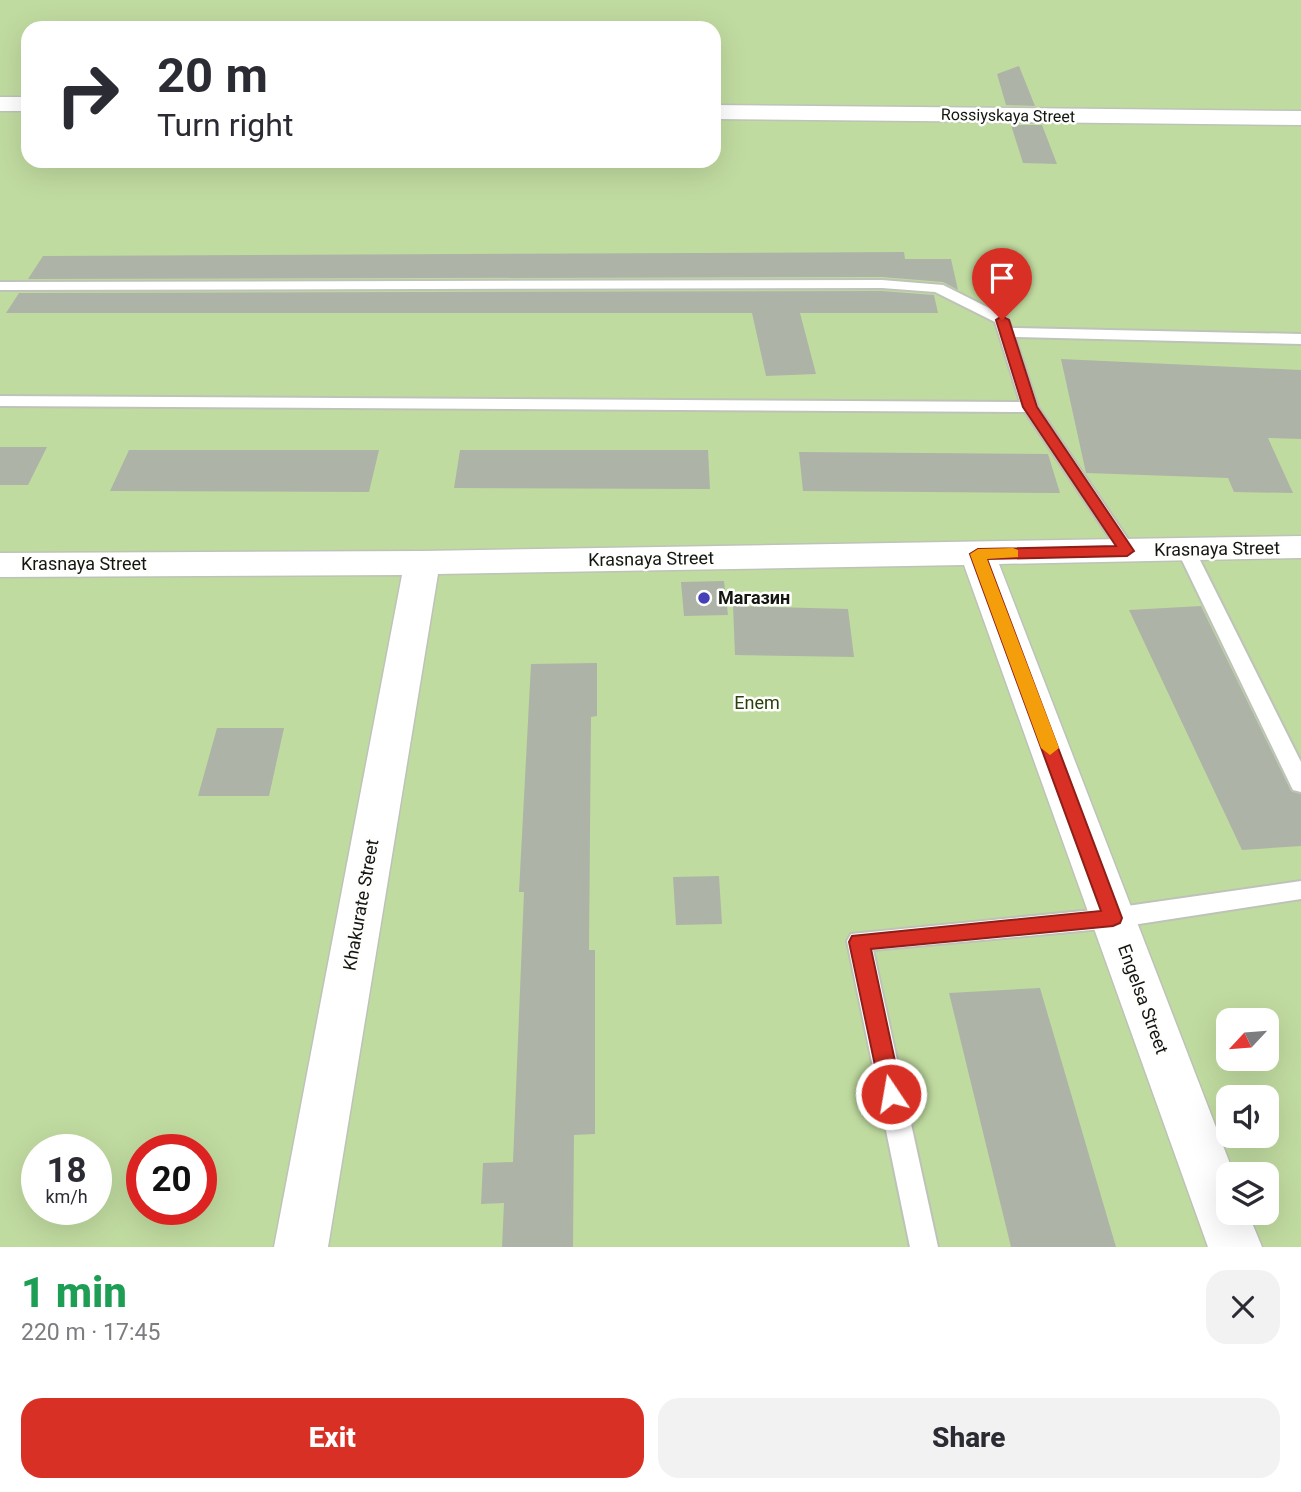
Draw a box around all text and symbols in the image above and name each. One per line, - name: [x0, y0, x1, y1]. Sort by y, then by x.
- text: 20 m: [157, 47, 268, 104]
- icon: right: [42, 49, 133, 140]
- street label: Rossiyskaya Street: [941, 105, 1075, 126]
- text: Turn right: [157, 106, 293, 144]
- pin: [972, 248, 1032, 320]
- icon: arrive: [983, 259, 1021, 297]
- street label: Krasnaya Street: [1154, 537, 1280, 560]
- street label: Krasnaya Street: [588, 547, 714, 570]
- street label: Krasnaya Street: [21, 553, 147, 574]
- place label: Магазин: [718, 587, 790, 608]
- marker: Магазин: [696, 590, 712, 606]
- park label: Enem: [734, 692, 780, 713]
- street label: Khakurate Street: [339, 838, 382, 972]
- street label: Engelsa Street: [1114, 941, 1173, 1057]
- north arrow: [1216, 1008, 1279, 1071]
- map controls: [1216, 1008, 1279, 1225]
- position arrow: [854, 1057, 928, 1131]
- button: sound: [1216, 1085, 1279, 1148]
- speed limit sign: 20: [126, 1134, 217, 1225]
- text: 18: [46, 1150, 87, 1191]
- button: layers: [1216, 1162, 1279, 1225]
- text: km/h: [45, 1186, 88, 1207]
- text: 1 min: [21, 1268, 127, 1317]
- button: close: [1206, 1270, 1280, 1344]
- text: 220 m · 17:45: [21, 1319, 160, 1346]
- button: Exit: [21, 1398, 644, 1478]
- button: Share: [658, 1398, 1280, 1478]

